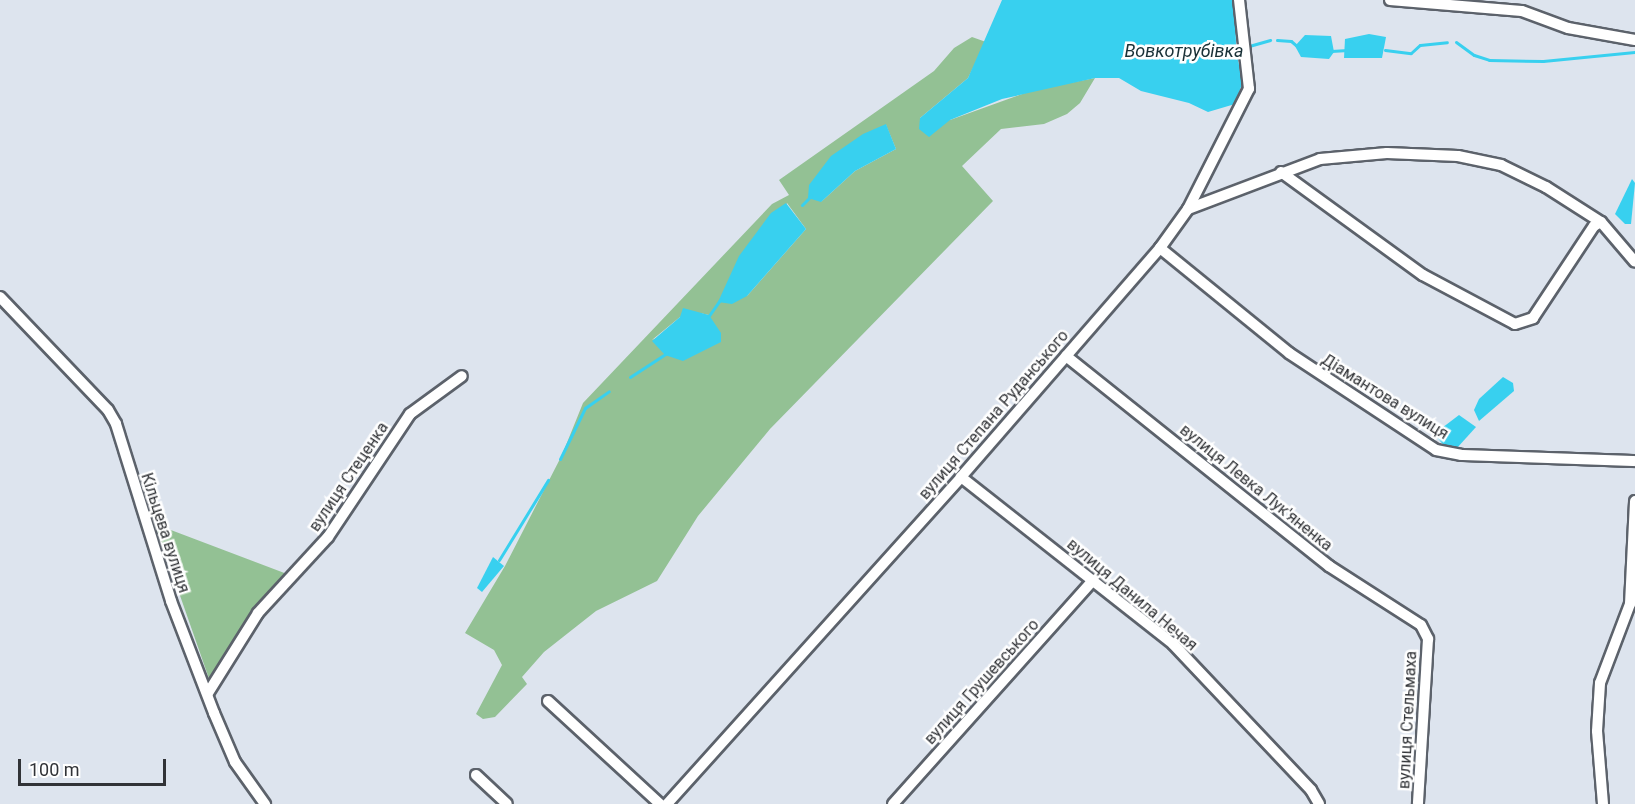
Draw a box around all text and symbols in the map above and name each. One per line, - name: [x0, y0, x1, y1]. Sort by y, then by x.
- water label: Вовкотрубівка: [1124, 40, 1244, 62]
- street label: вулиця Степана Руданського: [915, 326, 1073, 504]
- street label: Діамантова вулиця: [1318, 350, 1452, 444]
- street label: вулиця Стеценка: [305, 419, 393, 535]
- street label: вулиця Левка Лук'яненка: [1176, 420, 1336, 556]
- street label: Кільцева вулиця: [137, 471, 193, 595]
- street label: вулиця Данила Нечая: [1063, 535, 1201, 655]
- street label: вулиця Грушевського: [921, 615, 1043, 749]
- street label: вулиця Стельмаха: [1395, 650, 1421, 790]
- scale bar: [21, 747, 170, 785]
- text: 100 m: [29, 759, 80, 780]

